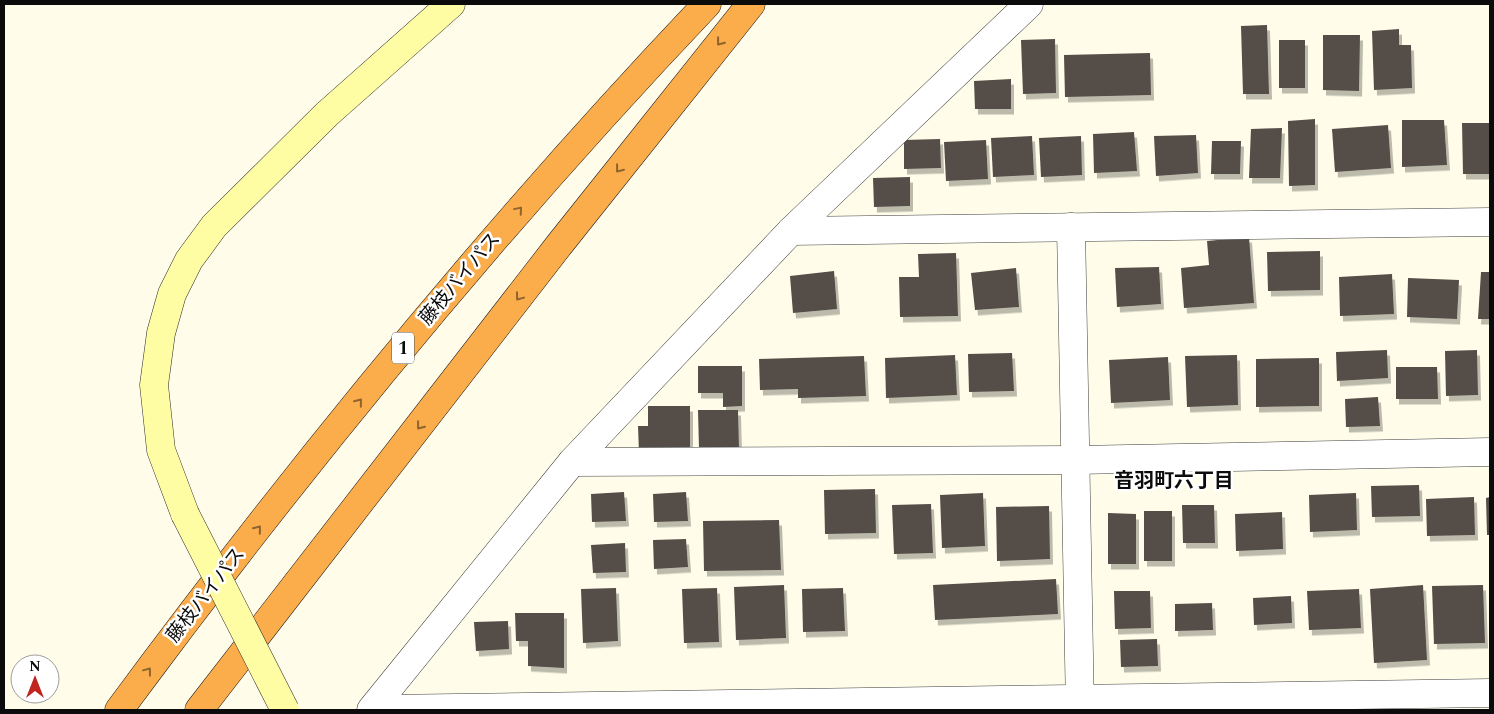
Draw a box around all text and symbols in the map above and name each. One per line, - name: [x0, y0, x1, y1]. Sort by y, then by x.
- one-way arrow: [718, 36, 726, 45]
- one-way arrow: [617, 163, 625, 172]
- one-way arrow: [514, 206, 523, 215]
- street label: 藤枝バイパス: [412, 226, 508, 332]
- one-way arrow: [517, 291, 525, 300]
- road number: 1: [392, 332, 414, 363]
- one-way arrow: [354, 399, 362, 408]
- one-way arrow: [418, 420, 426, 429]
- district label: 音羽町六丁目: [1114, 466, 1234, 496]
- one-way arrow: [252, 525, 261, 534]
- street label: 藤枝バイパス: [160, 541, 252, 649]
- north arrow: [10, 654, 60, 704]
- text: N: [29, 656, 41, 677]
- one-way arrow: [142, 667, 151, 677]

